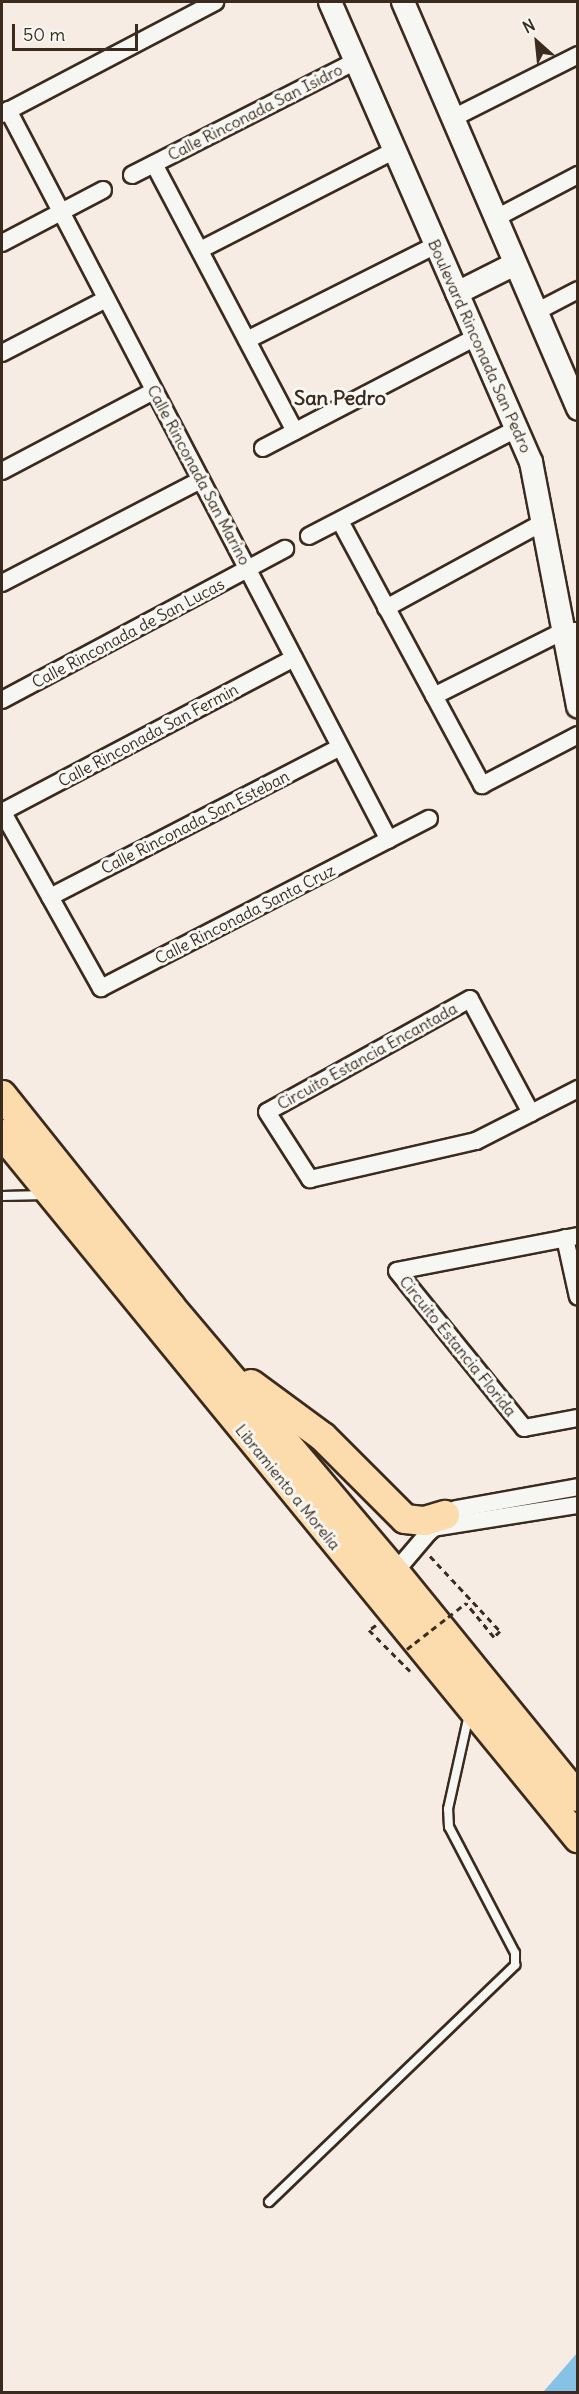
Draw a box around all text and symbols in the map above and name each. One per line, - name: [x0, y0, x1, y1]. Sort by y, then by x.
- scale bar: [15, 12, 141, 50]
- north arrow: [507, 12, 567, 72]
- text: N: [519, 15, 538, 37]
- text: 50 m: [23, 23, 65, 46]
- street label: Calle Rinconada San Isidro: [164, 60, 346, 164]
- street label: Boulevard Rinconada San Pedro: [424, 236, 536, 456]
- street label: Calle Rinconada San Marino: [143, 382, 255, 568]
- district label: San Pedro: [294, 385, 386, 409]
- street label: Calle Rinconada de San Lucas: [29, 574, 227, 692]
- street label: Calle Rinconada San Fermin: [55, 679, 241, 791]
- street label: Calle Rinconada San Esteban: [98, 766, 292, 878]
- street label: Calle Rinconada Santa Cruz: [152, 860, 338, 968]
- street label: Circuito Estancia Encantada: [274, 998, 460, 1114]
- street label: Circuito Estancia Florida: [395, 1272, 521, 1420]
- street label: Libramiento a Morelia: [231, 1420, 345, 1554]

